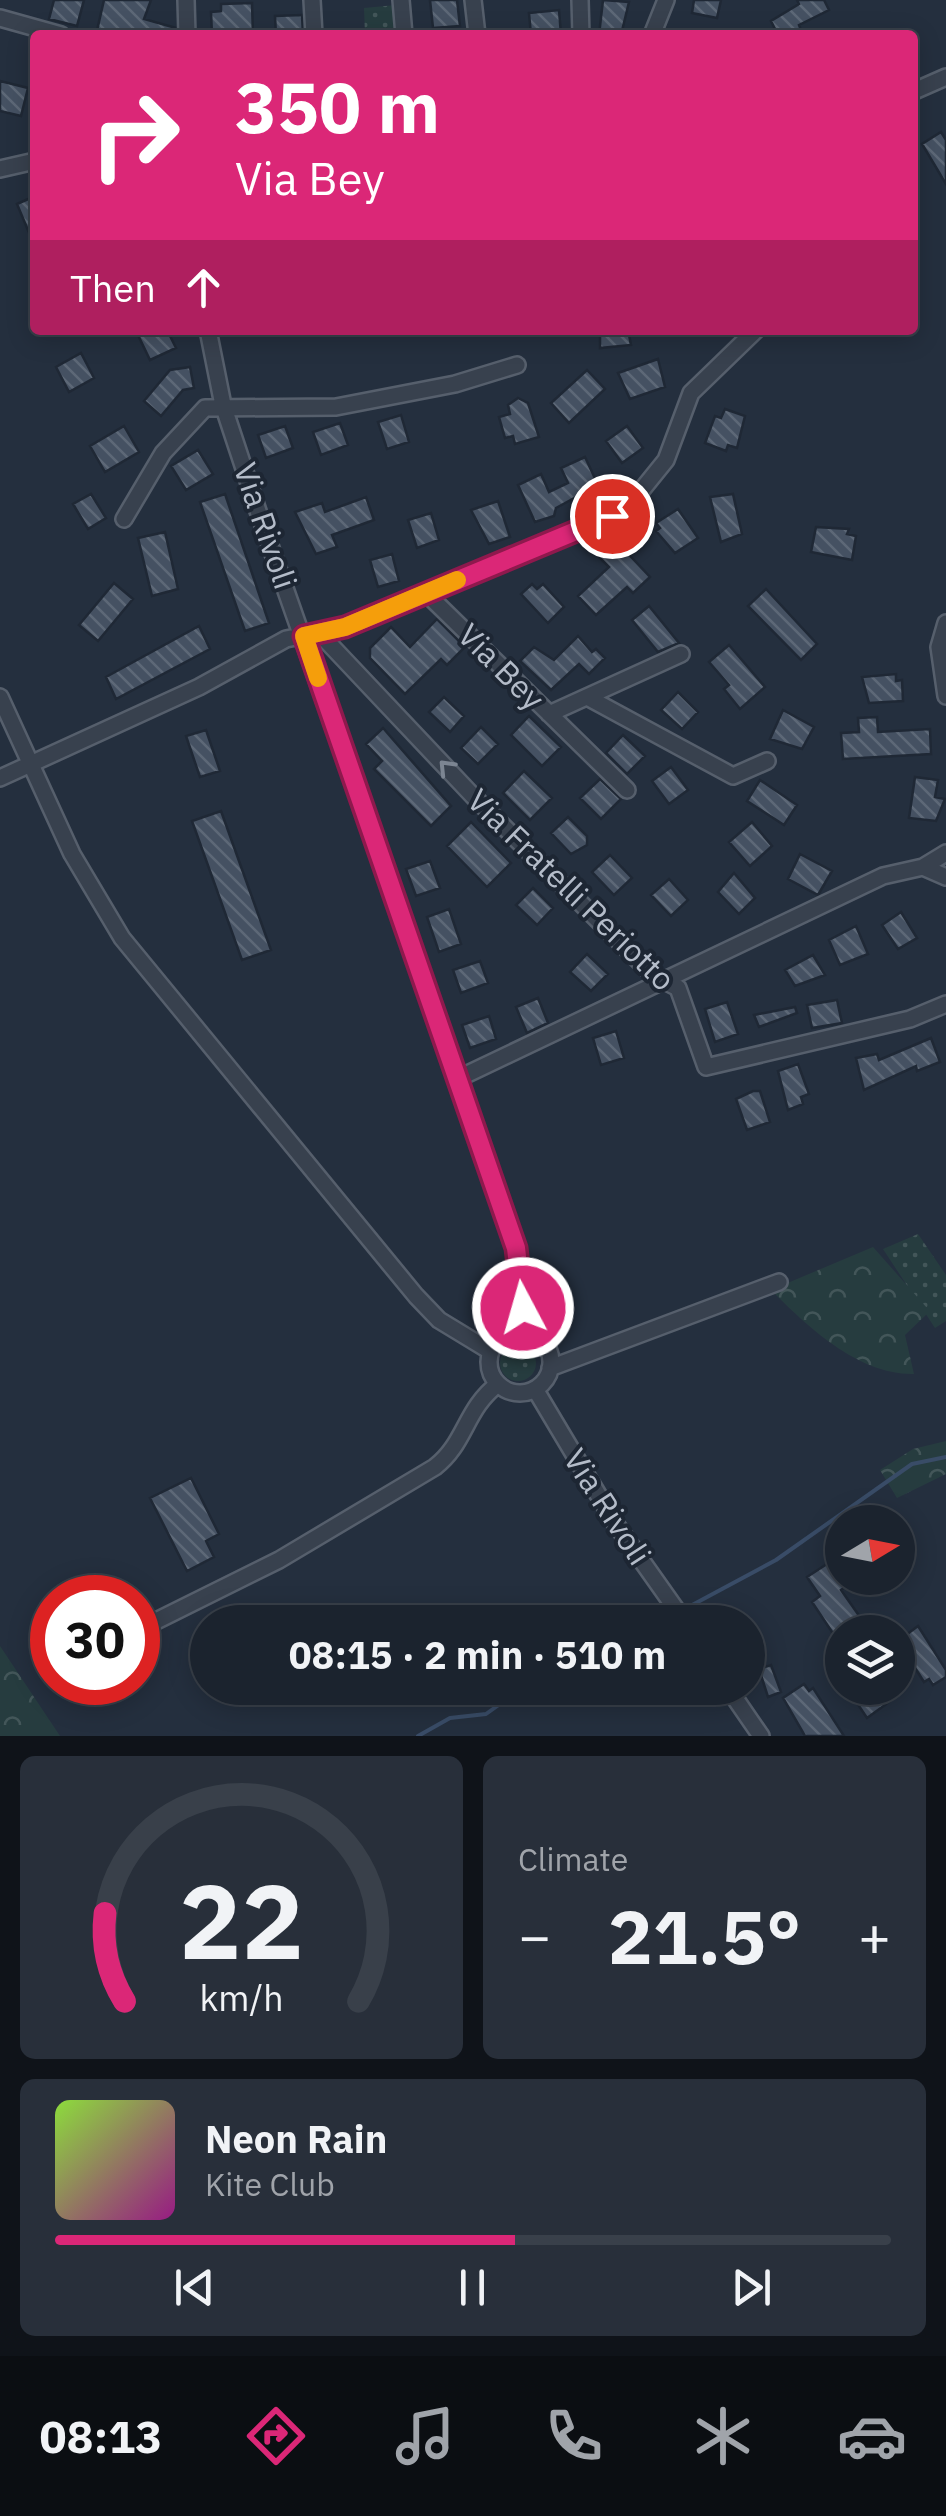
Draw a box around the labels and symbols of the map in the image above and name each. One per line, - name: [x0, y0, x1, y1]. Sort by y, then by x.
- street label: Via Rivoli: [225, 457, 307, 594]
- pin: [570, 474, 655, 559]
- street label: Via Bey: [449, 614, 554, 719]
- one-way arrow: [440, 761, 458, 779]
- street label: Via Fratelli Periotto: [459, 779, 685, 999]
- position arrow: [471, 1256, 575, 1360]
- street label: Via Rivoli: [555, 1440, 661, 1573]
- north arrow: [825, 1505, 915, 1595]
- speed limit sign: 30: [30, 1575, 160, 1705]

